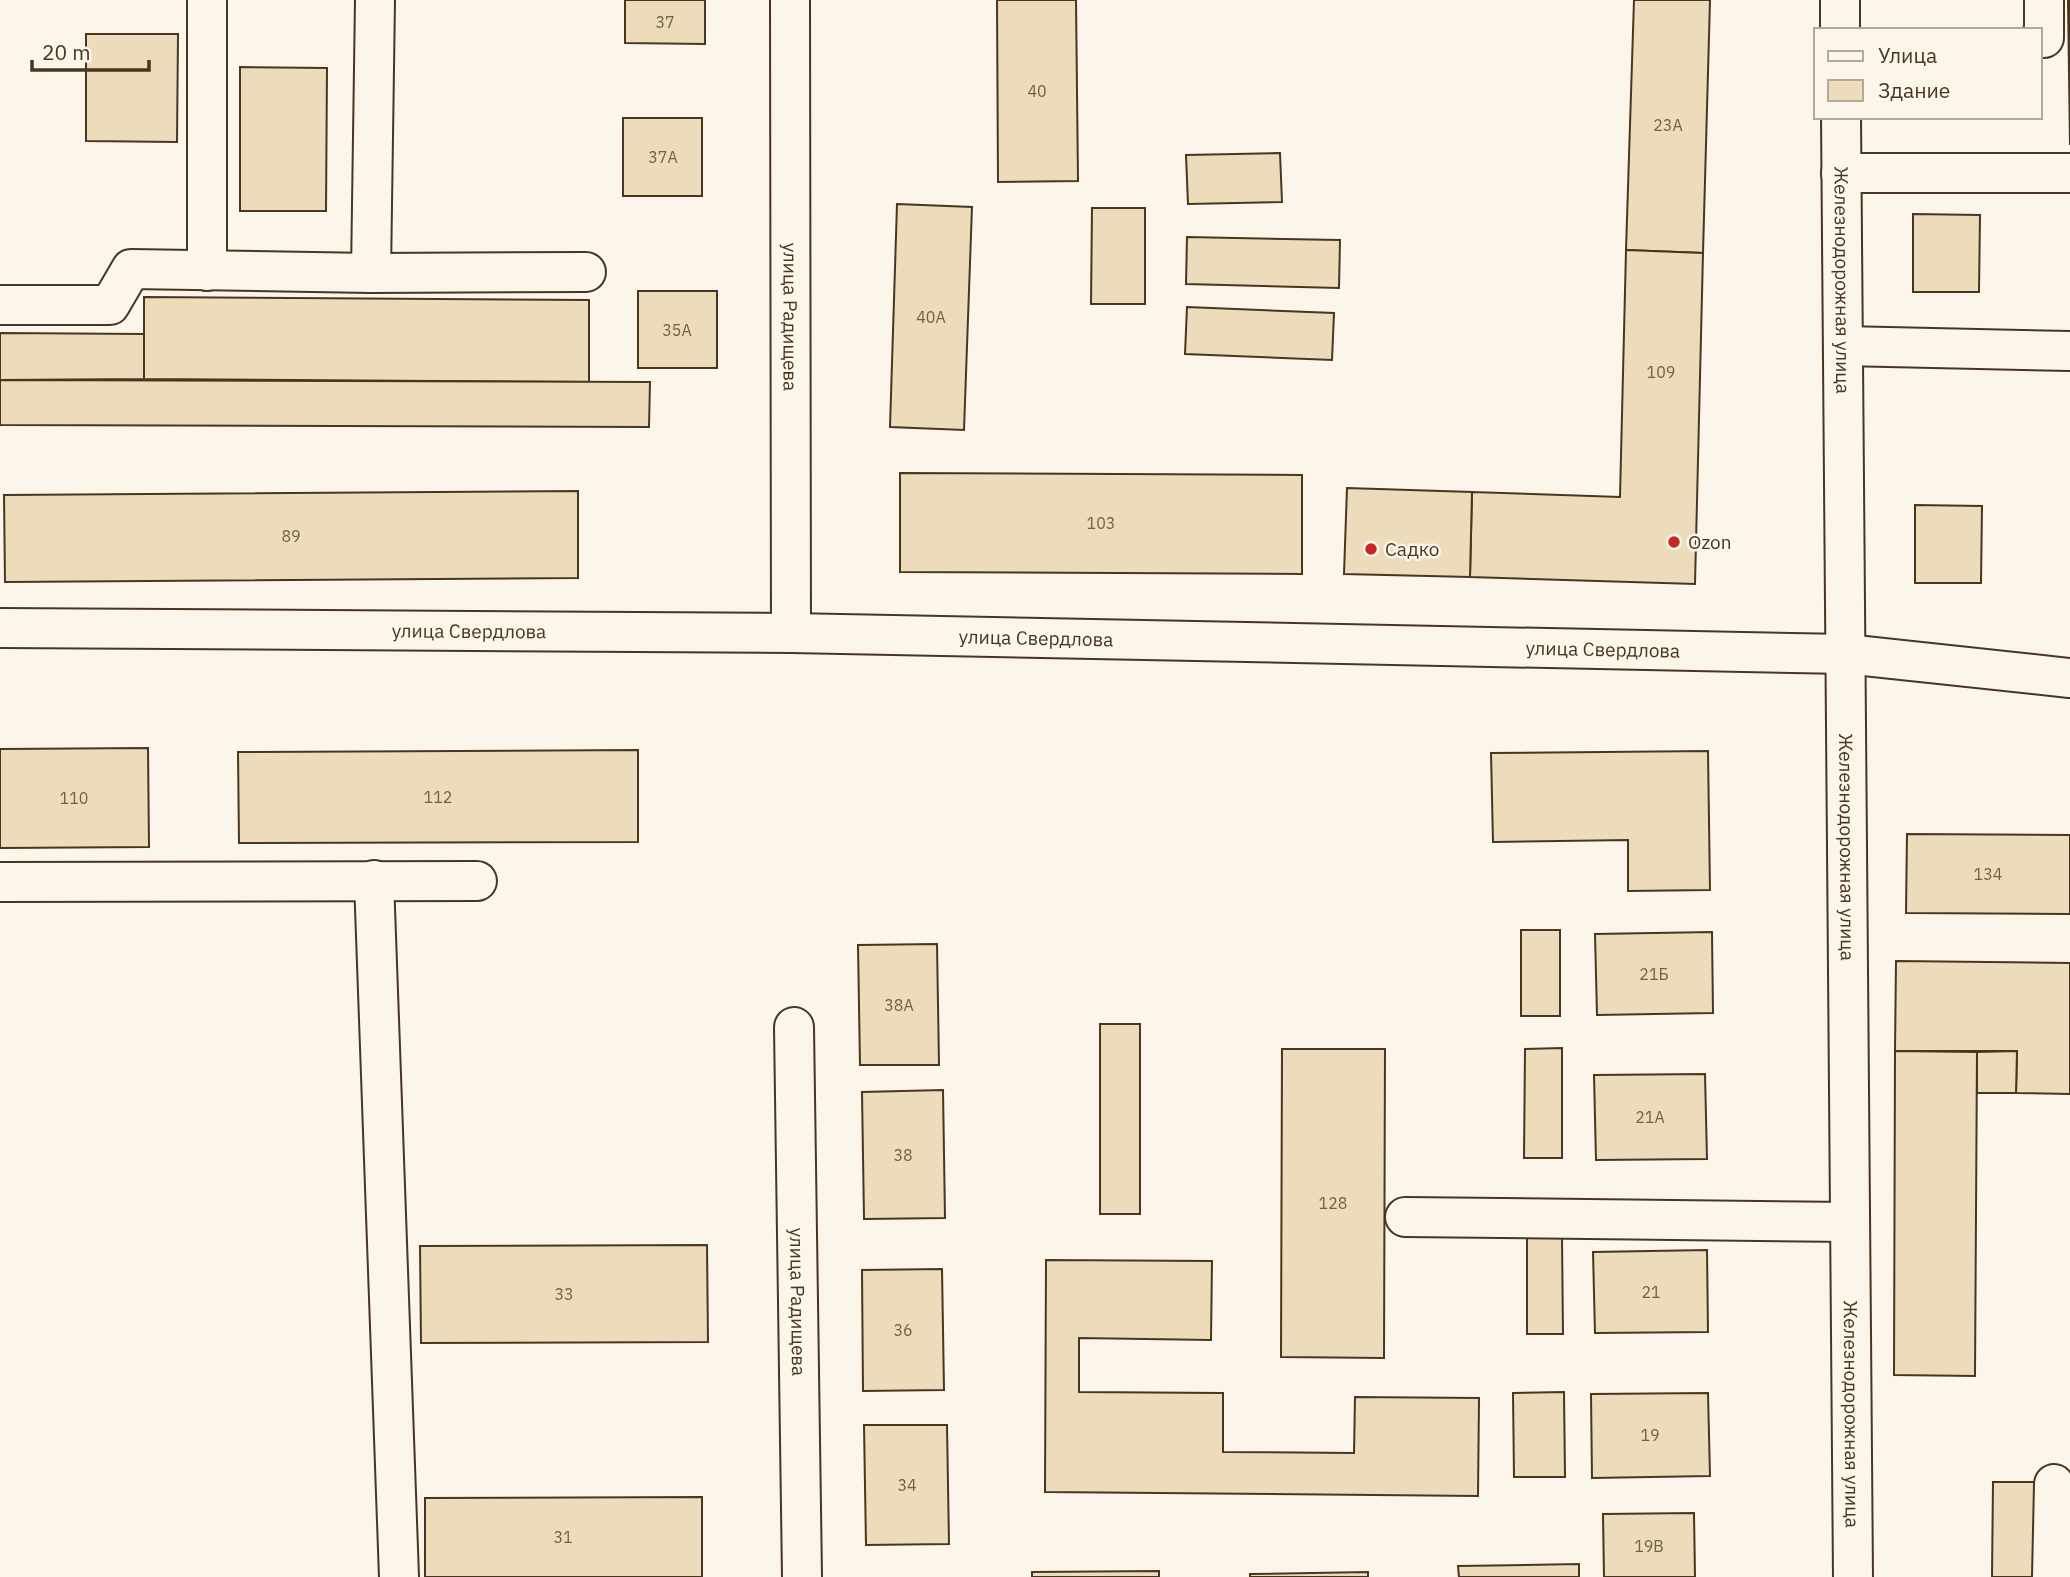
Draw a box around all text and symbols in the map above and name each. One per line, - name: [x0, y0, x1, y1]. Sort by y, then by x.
- house number: 37: [655, 12, 675, 32]
- scale bar: [32, 28, 149, 72]
- legend: [1814, 28, 2042, 119]
- text: 20 m: [42, 38, 91, 66]
- text: Улица: [1878, 41, 1937, 69]
- text: Здание: [1878, 76, 1950, 104]
- house number: 40: [1027, 81, 1047, 101]
- house number: 23А: [1653, 115, 1683, 135]
- house number: 37А: [648, 147, 678, 167]
- street label: Железнодорожная улица: [1829, 166, 1855, 394]
- street label: улица Радищева: [778, 243, 803, 391]
- house number: 40А: [916, 307, 946, 327]
- house number: 35А: [662, 320, 692, 340]
- house number: 109: [1647, 362, 1675, 382]
- house number: 103: [1087, 513, 1115, 533]
- house number: 89: [281, 526, 301, 546]
- place label: Ozon: [1688, 530, 1732, 554]
- marker: Ozon: [1666, 534, 1682, 550]
- place label: Садко: [1385, 537, 1440, 561]
- marker: Садко: [1363, 541, 1379, 557]
- street label: улица Свердлова: [392, 618, 546, 643]
- street label: улица Свердлова: [958, 624, 1113, 651]
- street label: улица Свердлова: [1525, 636, 1680, 663]
- street label: Железнодорожная улица: [1834, 733, 1860, 961]
- house number: 112: [424, 787, 452, 807]
- house number: 110: [60, 788, 88, 808]
- house number: 134: [1974, 864, 2002, 884]
- house number: 21Б: [1639, 964, 1669, 984]
- house number: 38А: [884, 995, 914, 1015]
- house number: 21А: [1635, 1107, 1665, 1127]
- house number: 38: [893, 1145, 913, 1165]
- house number: 128: [1319, 1193, 1347, 1213]
- street label: улица Радищева: [785, 1228, 811, 1376]
- house number: 21: [1641, 1282, 1661, 1302]
- house number: 33: [554, 1284, 574, 1304]
- street label: Железнодорожная улица: [1839, 1300, 1865, 1528]
- house number: 36: [893, 1320, 913, 1340]
- house number: 19: [1640, 1425, 1660, 1445]
- house number: 34: [897, 1475, 917, 1495]
- house number: 31: [553, 1527, 573, 1547]
- house number: 19В: [1634, 1536, 1664, 1556]

